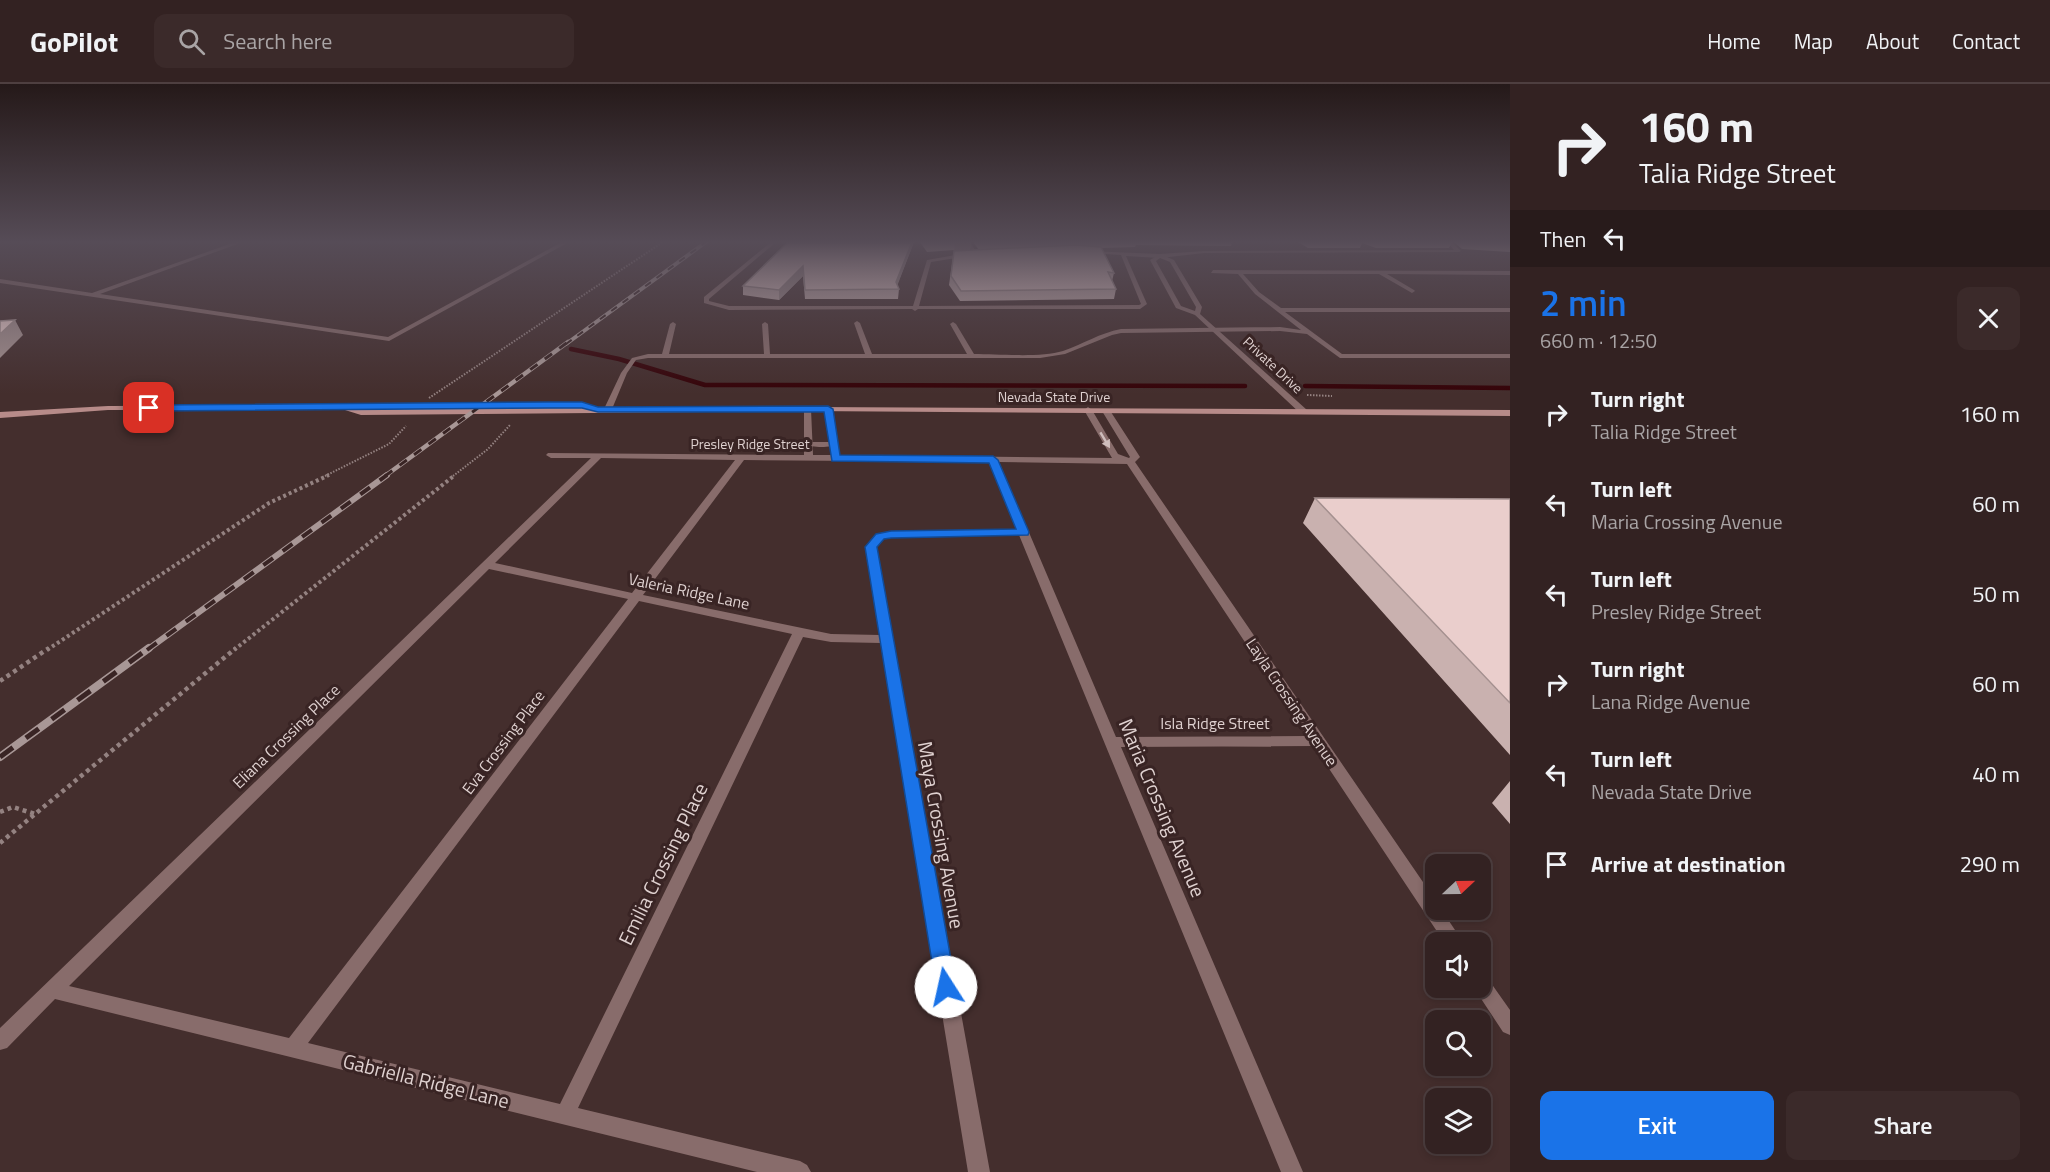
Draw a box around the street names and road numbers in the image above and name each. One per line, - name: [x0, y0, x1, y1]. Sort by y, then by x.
- street label: Private Drive: [1239, 331, 1308, 398]
- street label: Nevada State Drive: [998, 386, 1110, 407]
- street label: Presley Ridge Street: [690, 433, 810, 454]
- street label: Valeria Ridge Lane: [626, 566, 752, 616]
- street label: Layla Crossing Avenue: [1240, 633, 1344, 771]
- street label: Eliana Crossing Place: [227, 678, 345, 794]
- street label: Eva Crossing Place: [456, 685, 550, 799]
- street label: Isla Ridge Street: [1160, 711, 1270, 735]
- street label: Maria Crossing Avenue: [1111, 714, 1214, 902]
- street label: Maya Crossing Avenue: [910, 739, 973, 931]
- street label: Emilia Crossing Place: [610, 777, 715, 950]
- street label: Gabriella Ridge Lane: [340, 1045, 513, 1116]

